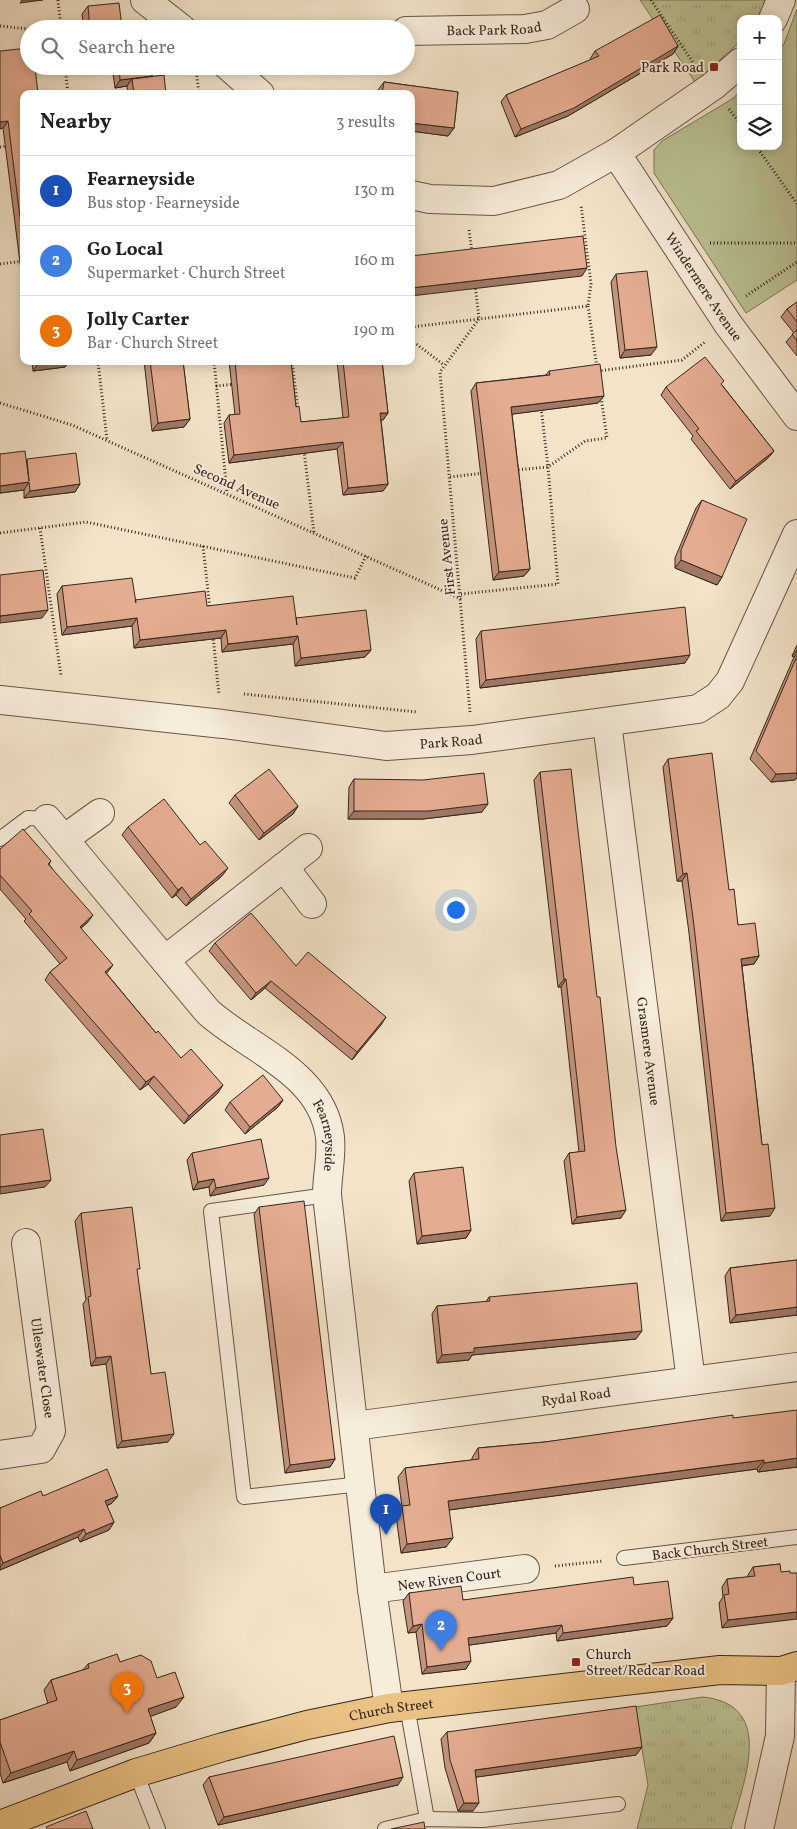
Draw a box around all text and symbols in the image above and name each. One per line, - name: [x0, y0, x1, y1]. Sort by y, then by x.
- map controls: [737, 15, 782, 150]
- button: +: [737, 15, 782, 60]
- street label: Back Park Road: [446, 18, 543, 41]
- search box: [20, 20, 415, 75]
- icon: search: [38, 34, 66, 62]
- text: Search here: [78, 35, 175, 61]
- place label: Park Road: [641, 59, 704, 78]
- button: −: [737, 60, 782, 105]
- marker: Park Road: [708, 61, 720, 73]
- button: layers: [737, 105, 782, 150]
- text: Nearby: [40, 108, 111, 137]
- text: 3 results: [336, 112, 395, 134]
- text: Fearneyside: [87, 167, 195, 193]
- text: 1: [53, 180, 59, 202]
- text: 130 m: [354, 180, 395, 202]
- text: Bus stop · Fearneyside: [87, 193, 240, 215]
- street label: Windermere Avenue: [660, 229, 746, 346]
- text: Go Local: [87, 237, 163, 263]
- text: 2: [52, 250, 60, 272]
- text: 160 m: [354, 250, 395, 272]
- text: Supermarket · Church Street: [87, 263, 286, 285]
- text: Jolly Carter: [87, 307, 189, 333]
- text: 3: [52, 320, 60, 342]
- text: 190 m: [353, 320, 395, 342]
- text: Bar · Church Street: [87, 333, 218, 355]
- street label: Second Avenue: [190, 460, 283, 515]
- street label: First Avenue: [434, 517, 461, 596]
- street label: Park Road: [419, 731, 484, 755]
- your location: [443, 897, 469, 923]
- street label: Grasmere Avenue: [631, 996, 664, 1107]
- street label: Fearneyside: [307, 1096, 339, 1173]
- street label: Ulleswater Close: [25, 1317, 58, 1420]
- street label: Rydal Road: [540, 1384, 612, 1412]
- pin: 1: [370, 1494, 402, 1535]
- street label: Back Church Street: [651, 1533, 769, 1566]
- street label: New Riven Court: [397, 1564, 503, 1597]
- pin: 2: [425, 1610, 457, 1651]
- place label: Church Street/Redcar Road: [586, 1646, 705, 1681]
- marker: Church Street/Redcar Road: [570, 1656, 582, 1668]
- pin: 3: [111, 1672, 143, 1713]
- street label: Church Street: [348, 1695, 435, 1727]

